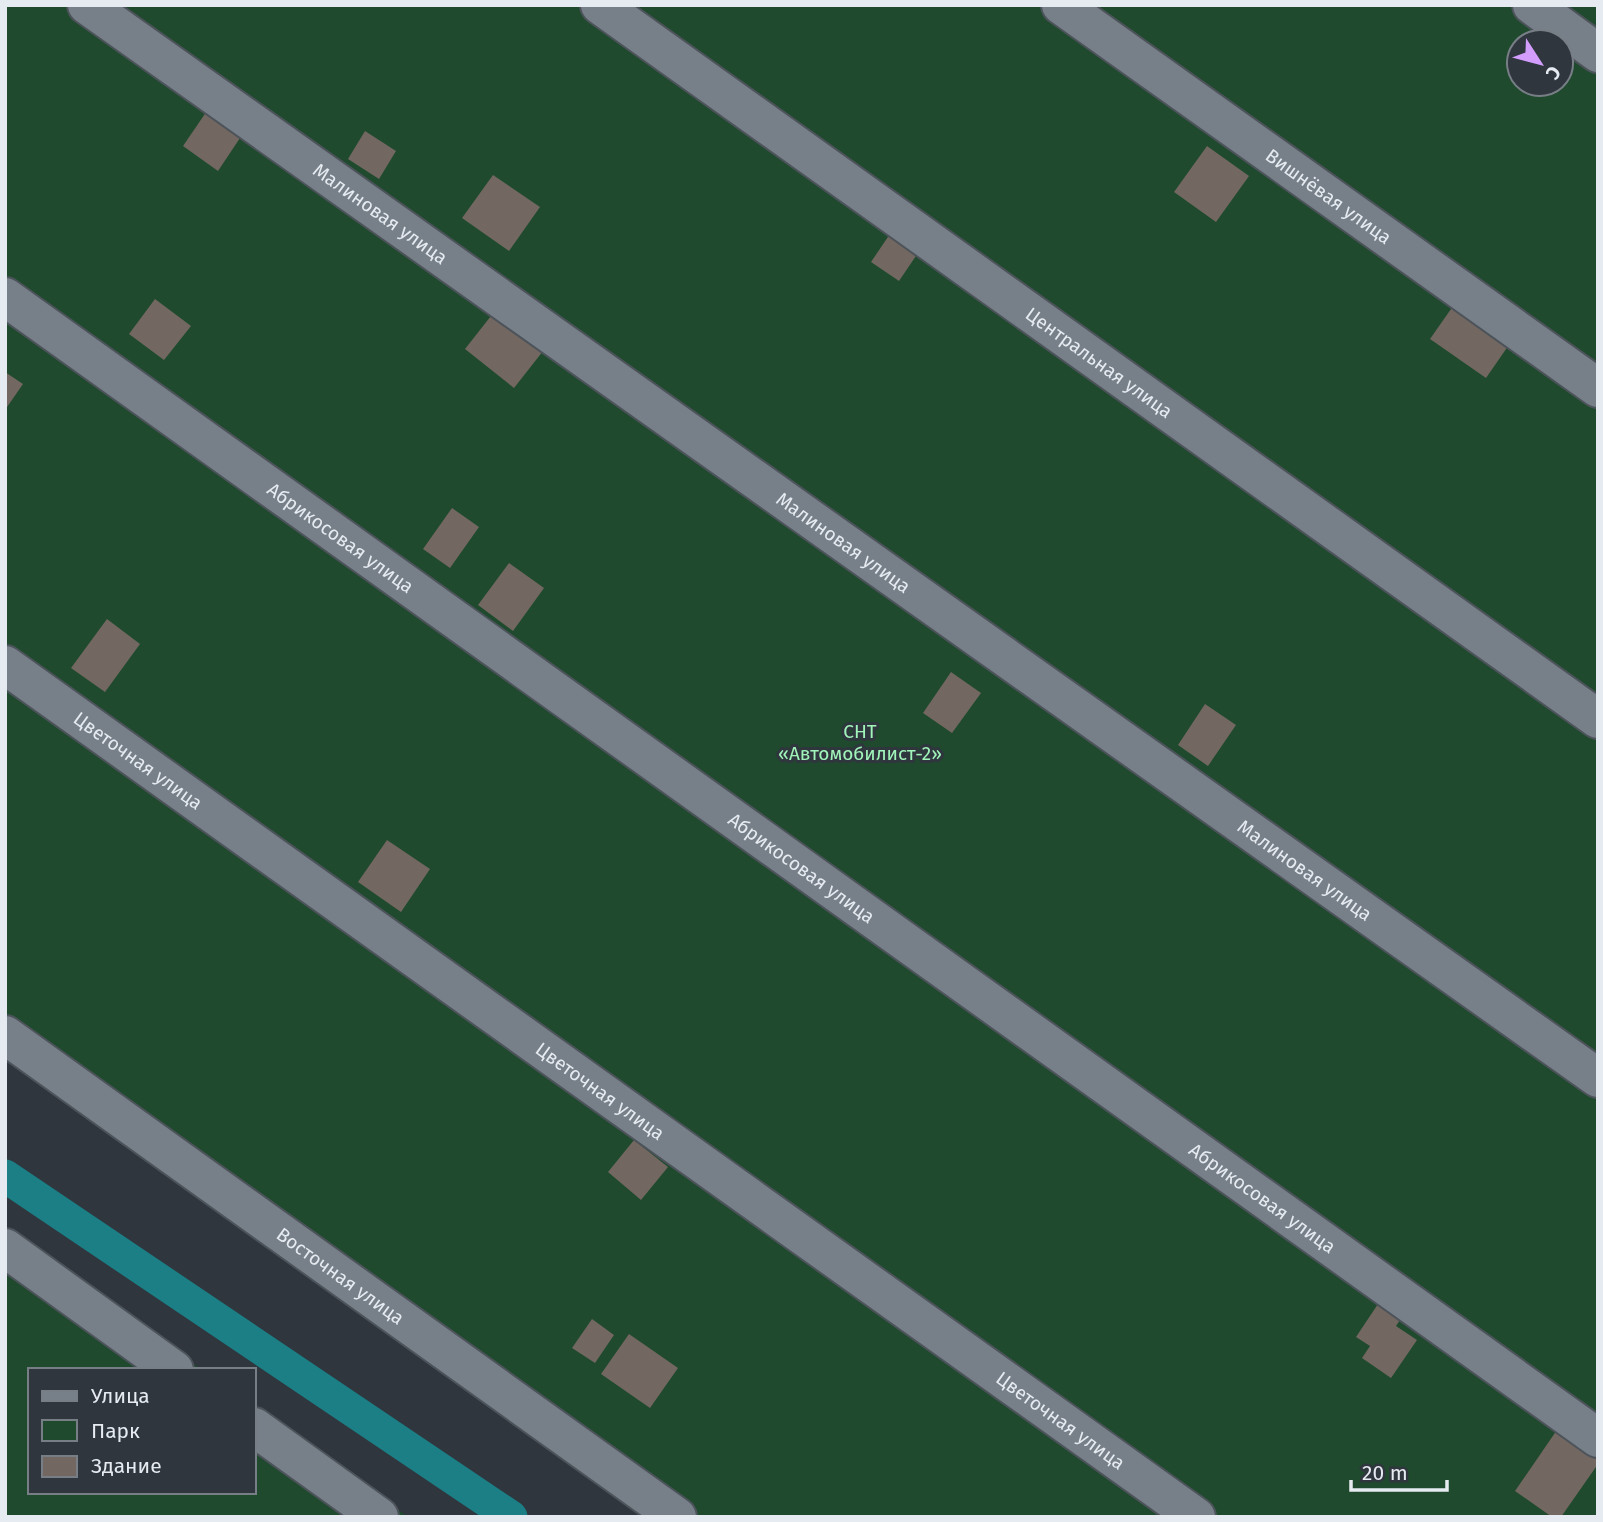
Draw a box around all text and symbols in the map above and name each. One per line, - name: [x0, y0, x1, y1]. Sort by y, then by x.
- north arrow: [1505, 28, 1575, 98]
- text: С: [1541, 62, 1566, 84]
- street label: Вишнёвая улица: [1261, 144, 1396, 249]
- street label: Малиновая улица: [309, 158, 452, 269]
- street label: Центральная улица: [1021, 302, 1177, 423]
- street label: Абрикосовая улица: [263, 478, 418, 598]
- street label: Малиновая улица: [772, 487, 915, 598]
- street label: Цветочная улица: [69, 707, 207, 815]
- park label: СНТ «Автомобилист-2»: [778, 720, 942, 765]
- street label: Абрикосовая улица: [724, 808, 879, 928]
- street label: Малиновая улица: [1233, 815, 1376, 926]
- street label: Цветочная улица: [531, 1037, 669, 1145]
- street label: Абрикосовая улица: [1185, 1138, 1340, 1258]
- street label: Восточная улица: [272, 1223, 409, 1330]
- street label: Цветочная улица: [991, 1367, 1129, 1474]
- legend: [28, 1368, 256, 1494]
- text: Улица: [91, 1383, 150, 1409]
- text: Парк: [91, 1418, 140, 1444]
- scale bar: [1351, 1448, 1447, 1492]
- text: Здание: [91, 1453, 162, 1479]
- text: 20 m: [1362, 1460, 1408, 1486]

